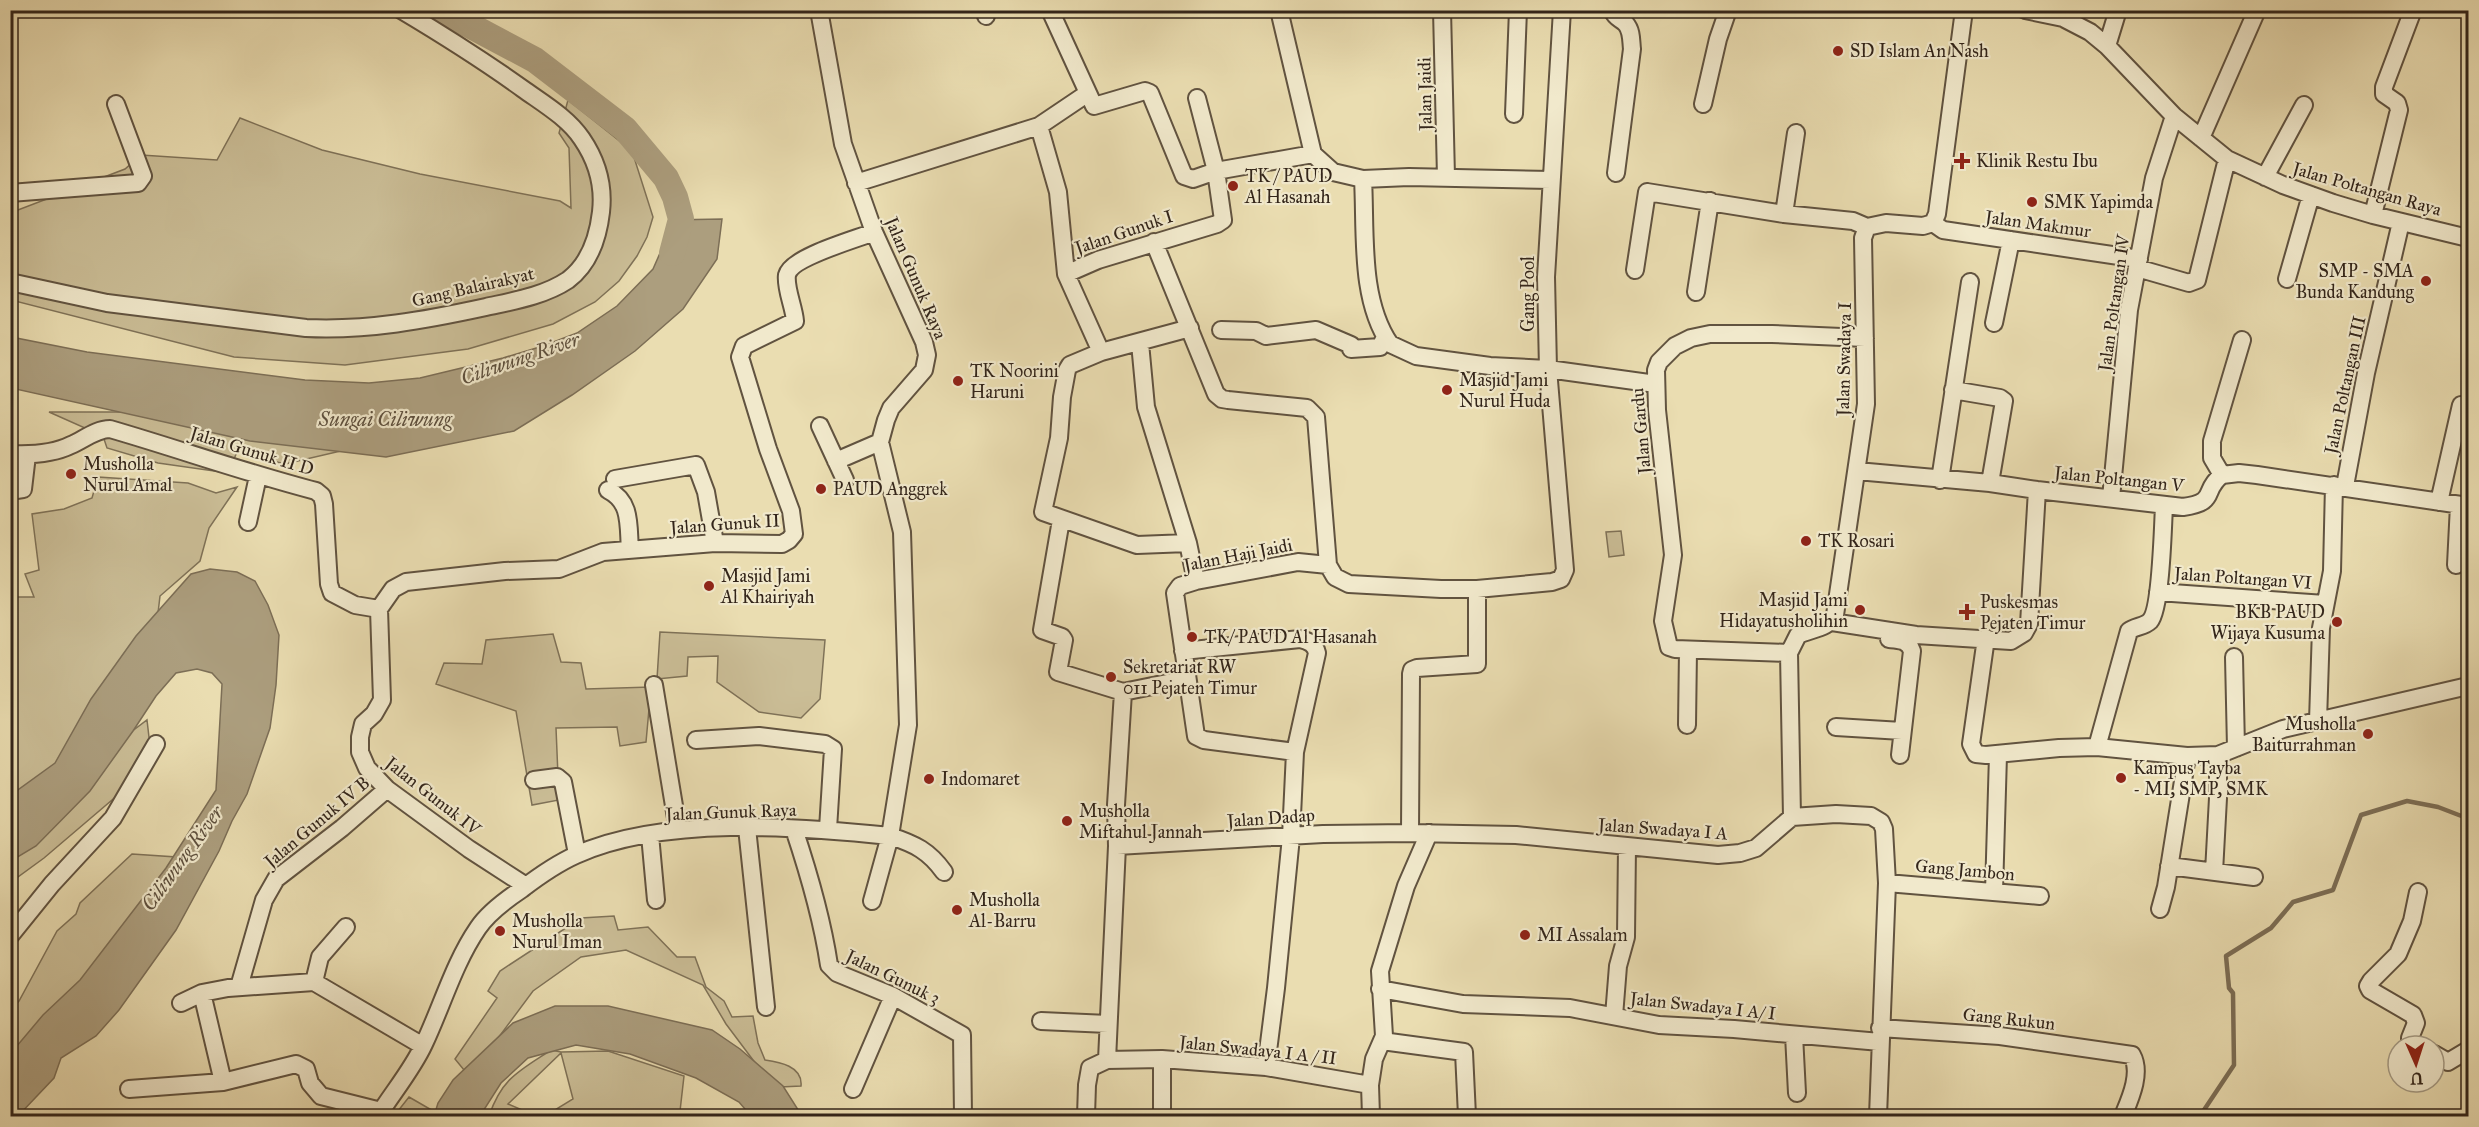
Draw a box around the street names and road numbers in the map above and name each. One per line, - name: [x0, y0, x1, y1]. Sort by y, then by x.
- street label: Jalan Jaidi: [1413, 57, 1438, 133]
- street label: Jalan Poltangan Raya: [2288, 157, 2444, 222]
- street label: Jalan Gunuk I: [1070, 205, 1177, 261]
- street label: Jalan Makmur: [1982, 205, 2092, 243]
- street label: Jalan Gunuk Raya: [879, 212, 952, 343]
- street label: Jalan Poltangan IV: [2093, 232, 2136, 375]
- street label: Gang Pool: [1517, 256, 1540, 332]
- street label: Gang Balairakyat: [410, 262, 537, 313]
- street label: Jalan Swadaya I: [1832, 301, 1857, 418]
- street label: Jalan Poltangan III: [2319, 314, 2371, 458]
- street label: Jalan Gardu: [1626, 386, 1657, 477]
- street label: Jalan Gunuk II D: [185, 421, 317, 481]
- street label: Jalan Poltangan V: [2051, 461, 2186, 498]
- street label: Jalan Gunuk II: [667, 509, 781, 540]
- street label: Jalan Haji Jaidi: [1180, 534, 1294, 578]
- street label: Jalan Poltangan VI: [2171, 562, 2313, 595]
- street label: Jalan Gunuk IV: [379, 751, 486, 842]
- street label: Jalan Gunuk IV B: [258, 772, 375, 875]
- street label: Jalan Gunuk Raya: [663, 799, 797, 826]
- street label: Jalan Dadap: [1224, 804, 1316, 833]
- street label: Jalan Swadaya I A: [1595, 813, 1729, 846]
- street label: Gang Jambon: [1914, 855, 2016, 886]
- street label: Jalan Gunuk 3: [840, 944, 944, 1010]
- street label: Jalan Swadaya I A/ I: [1627, 987, 1777, 1026]
- street label: Gang Rukun: [1962, 1003, 2056, 1036]
- street label: Jalan Swadaya I A / II: [1176, 1031, 1338, 1070]

